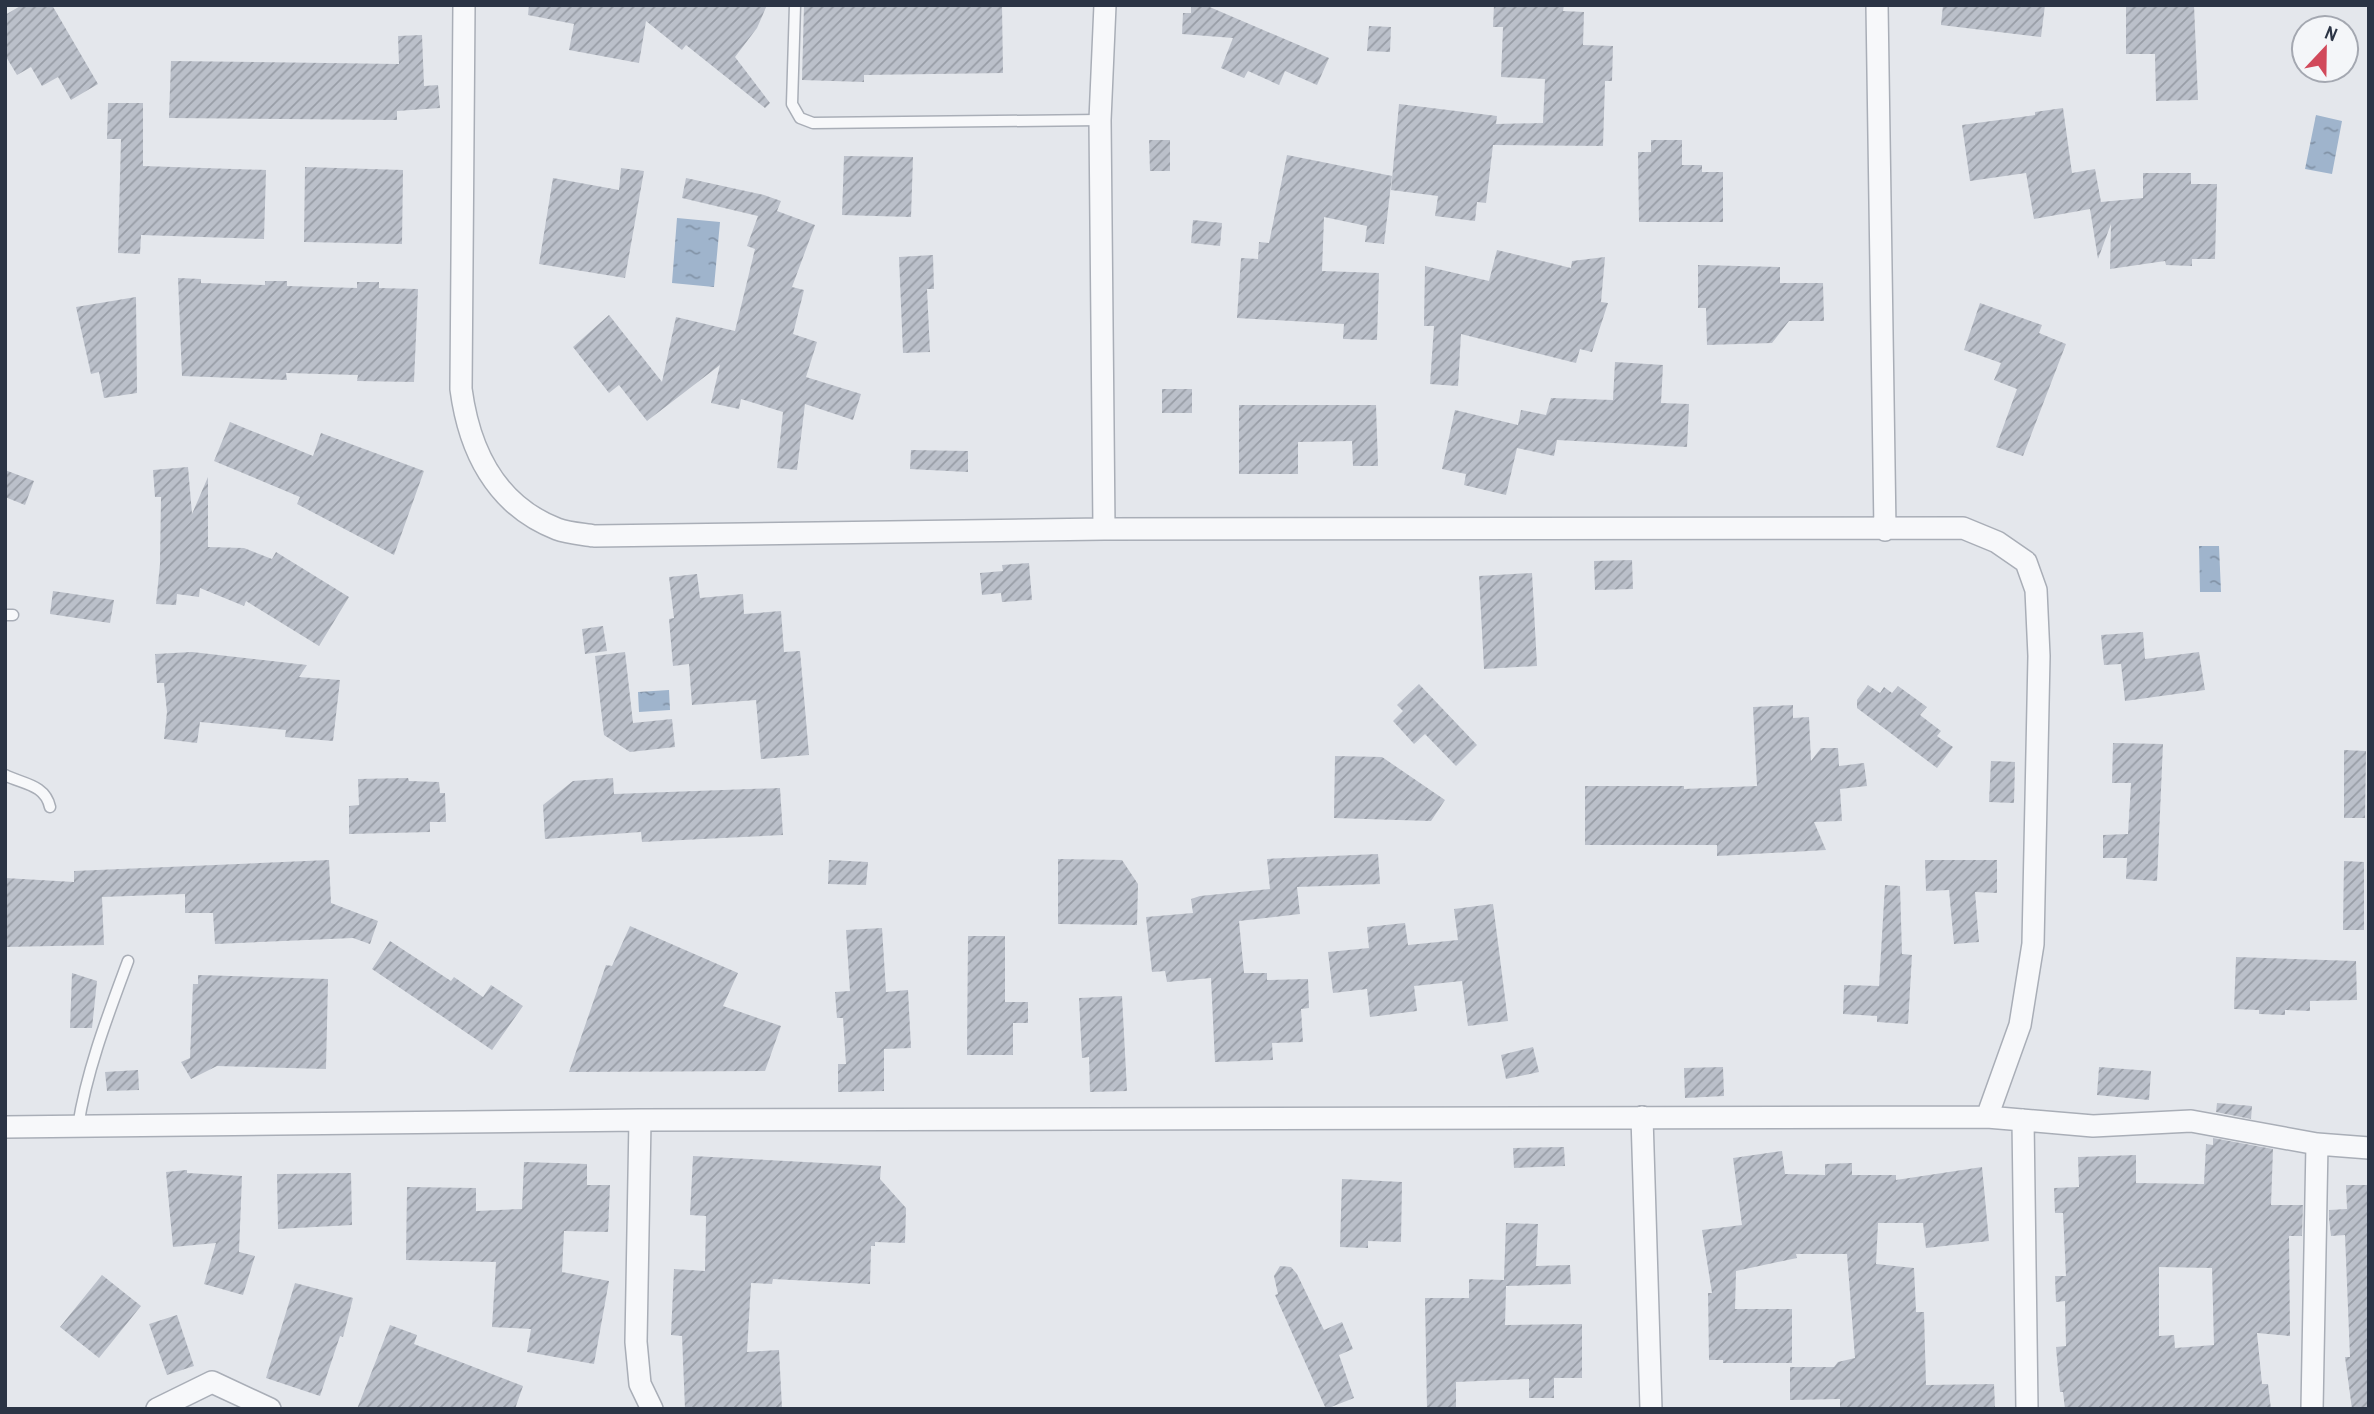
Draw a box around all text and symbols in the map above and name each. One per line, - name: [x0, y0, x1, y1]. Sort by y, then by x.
- north arrow: [2290, 14, 2360, 84]
- text: N: [2321, 19, 2341, 47]

